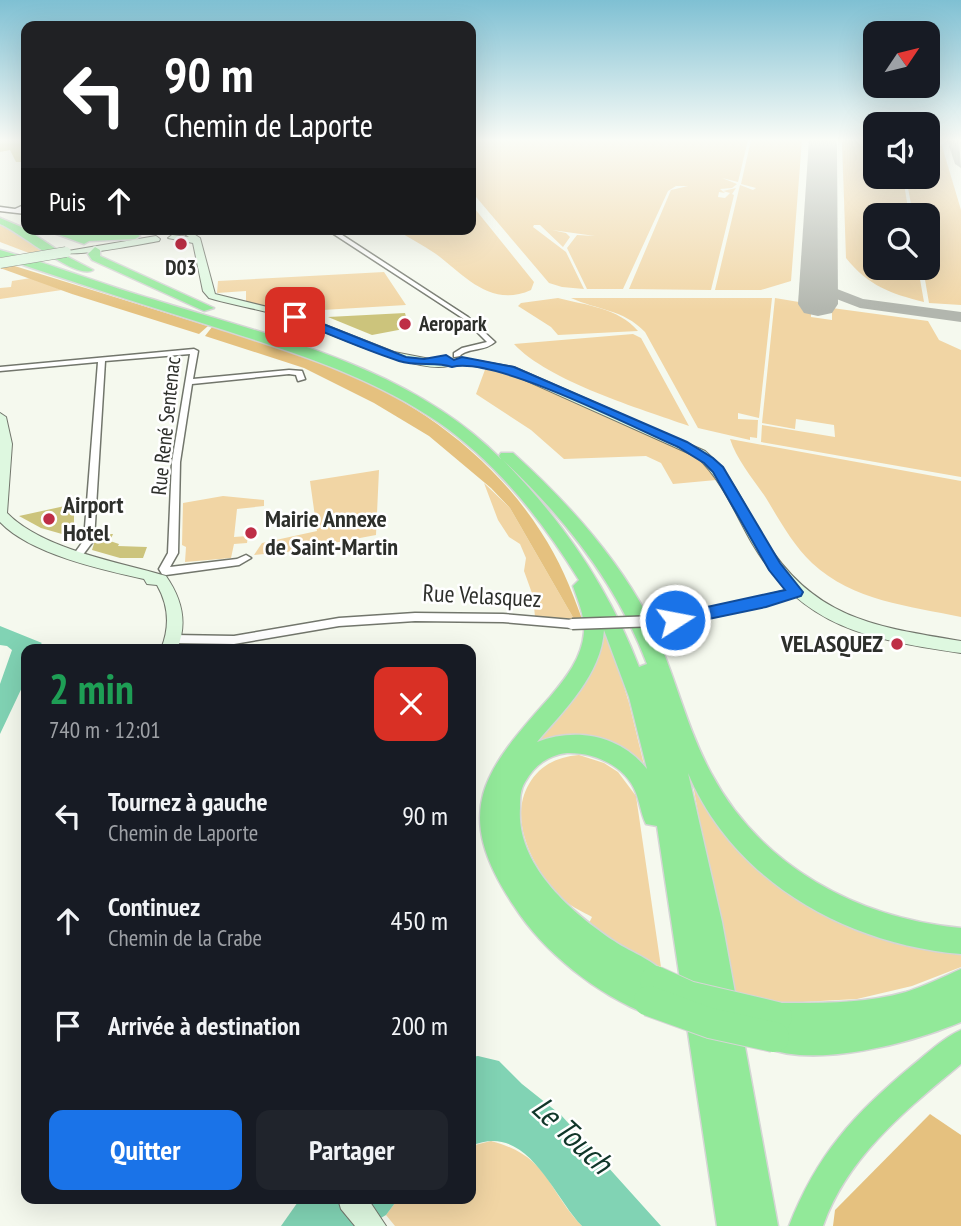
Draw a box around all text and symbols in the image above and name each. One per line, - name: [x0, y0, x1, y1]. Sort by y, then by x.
- north arrow: [863, 21, 940, 98]
- map controls: [863, 21, 940, 280]
- text: 90 m: [164, 42, 253, 106]
- icon: left: [49, 49, 140, 140]
- text: Chemin de Laporte: [164, 104, 373, 146]
- button: sound: [863, 112, 940, 189]
- icon: ahead: [100, 182, 138, 220]
- text: Puis: [49, 185, 86, 218]
- button: search: [863, 203, 940, 280]
- marker: D03: [173, 236, 189, 252]
- place label: D03: [165, 254, 197, 281]
- pin: [265, 287, 325, 347]
- icon: arrive: [276, 298, 314, 336]
- place label: Aeropark: [418, 310, 487, 337]
- marker: Aeropark: [397, 316, 413, 332]
- street label: Rue René Sentenac: [145, 355, 186, 496]
- place label: Airport Hotel: [62, 489, 123, 548]
- place label: Mairie Annexe de Saint-Martin: [265, 503, 398, 562]
- marker: Airport Hotel: [41, 511, 57, 527]
- marker: Mairie Annexe de Saint-Martin: [243, 525, 259, 541]
- street label: Rue Velasquez: [422, 577, 542, 614]
- position arrow: [638, 583, 712, 657]
- place label: VELASQUEZ: [780, 628, 883, 659]
- marker: VELASQUEZ: [889, 636, 905, 652]
- text: 2 min: [49, 661, 134, 716]
- button: close: [374, 667, 448, 741]
- text: 740 m · 12:01: [49, 715, 161, 744]
- text: Tournez à gauche: [108, 785, 268, 818]
- icon: left: [49, 797, 87, 835]
- text: 90 m: [402, 799, 448, 832]
- text: Chemin de Laporte: [108, 818, 258, 847]
- text: Continuez: [108, 890, 200, 923]
- icon: ahead: [49, 902, 87, 940]
- text: 450 m: [390, 904, 448, 937]
- text: Chemin de la Crabe: [108, 923, 262, 952]
- icon: arrive: [49, 1007, 87, 1045]
- text: Arrivée à destination: [108, 1009, 300, 1042]
- text: 200 m: [390, 1009, 448, 1042]
- water label: Le Touch: [524, 1086, 623, 1183]
- button: Quitter: [49, 1110, 242, 1190]
- button: Partager: [256, 1110, 448, 1190]

